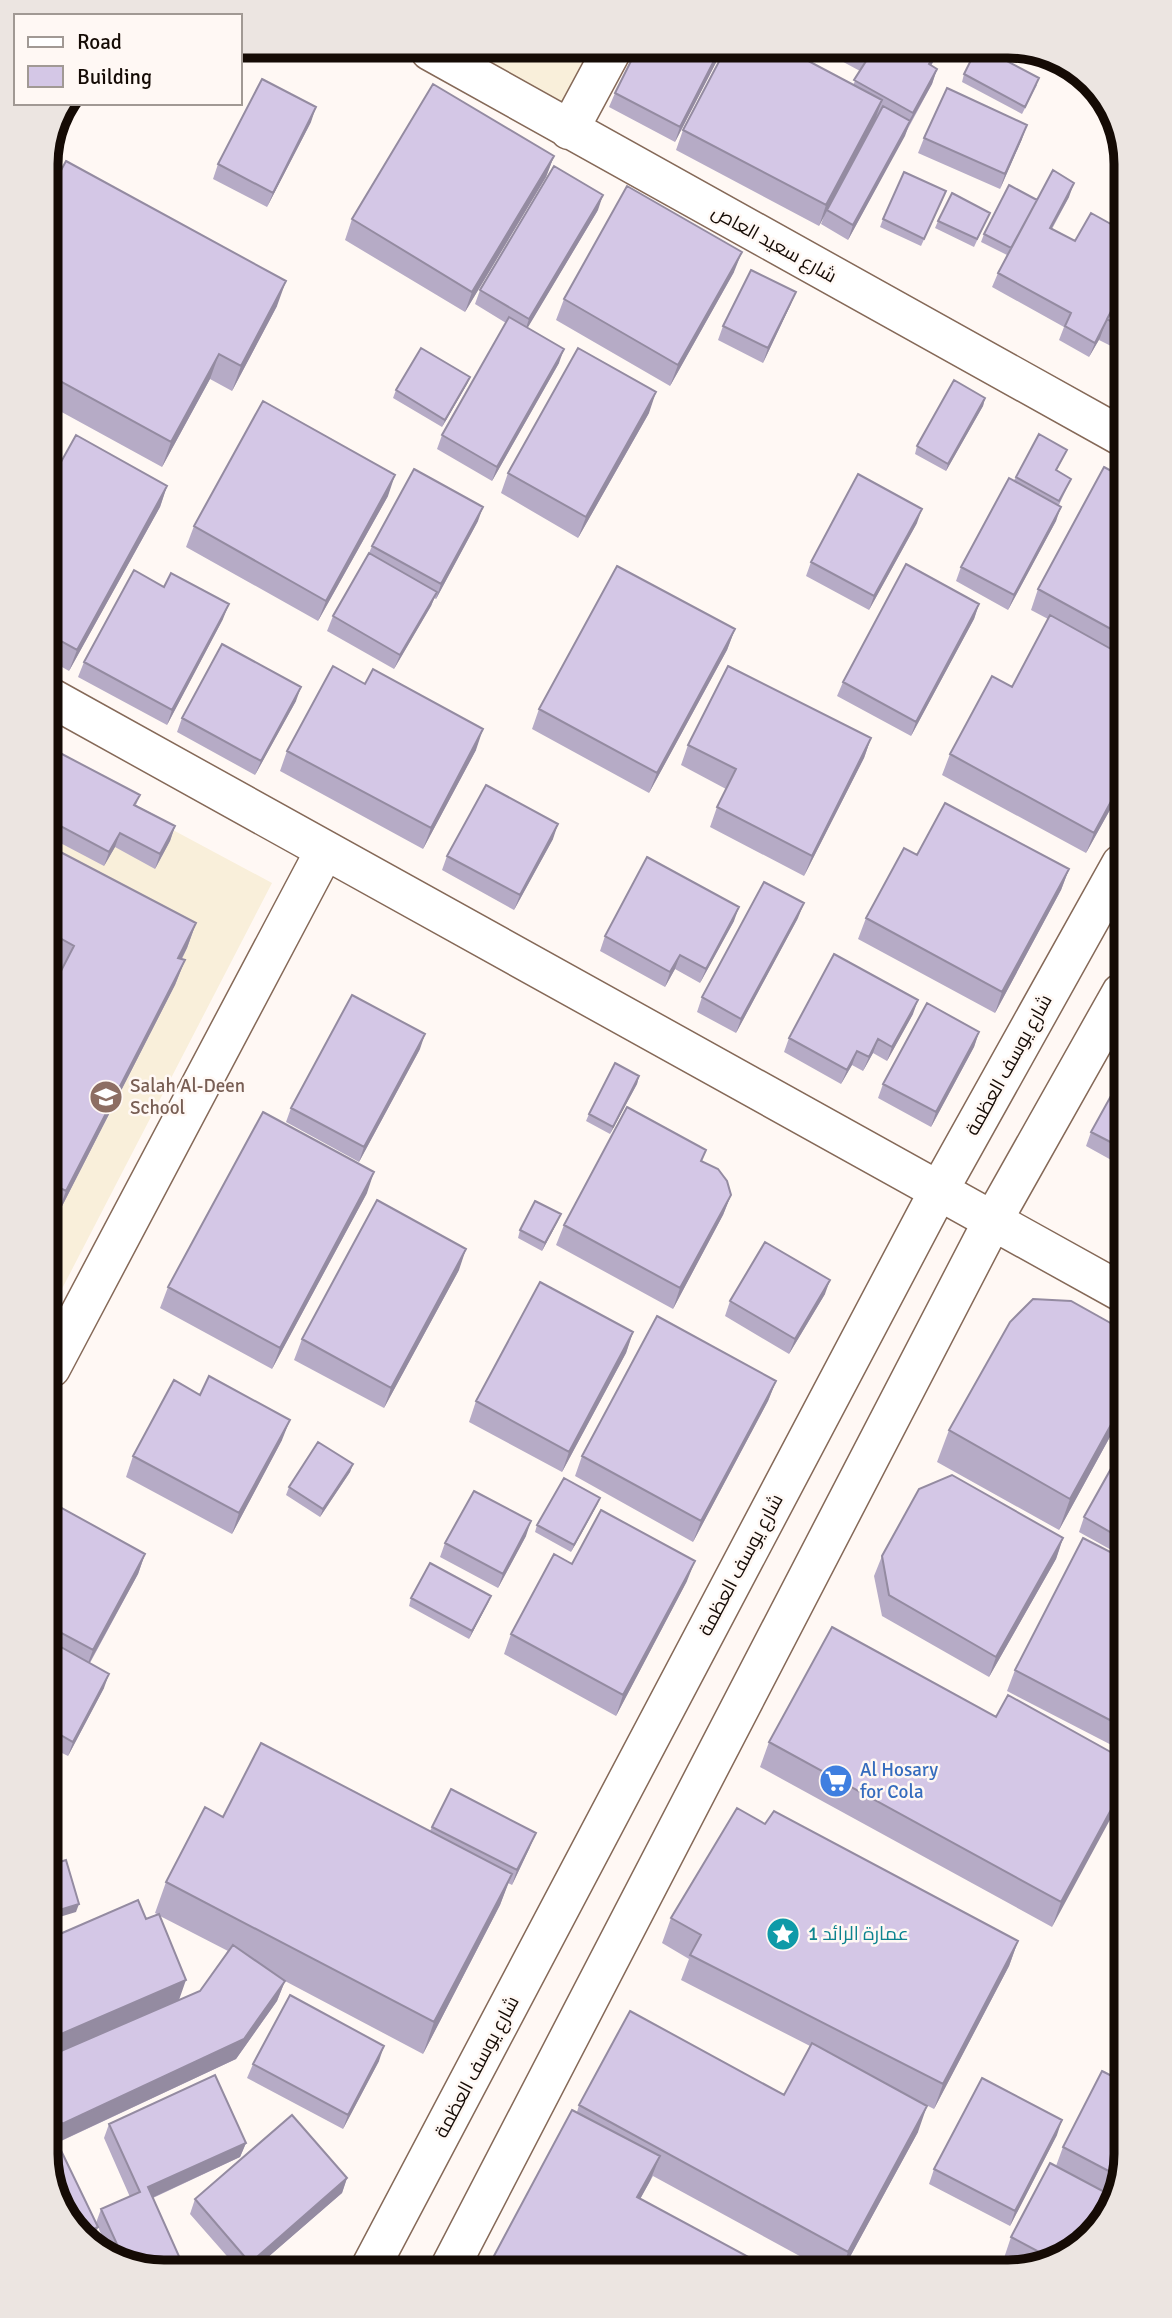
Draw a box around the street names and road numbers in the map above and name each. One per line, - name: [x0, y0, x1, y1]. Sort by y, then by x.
- street label: شارع سعيد العاص: [707, 200, 841, 289]
- street label: شارع يوسف العظمة: [960, 990, 1059, 1140]
- street label: شارع يوسف العظمة: [693, 1490, 789, 1641]
- street label: شارع يوسف العظمة: [429, 1992, 525, 2143]

